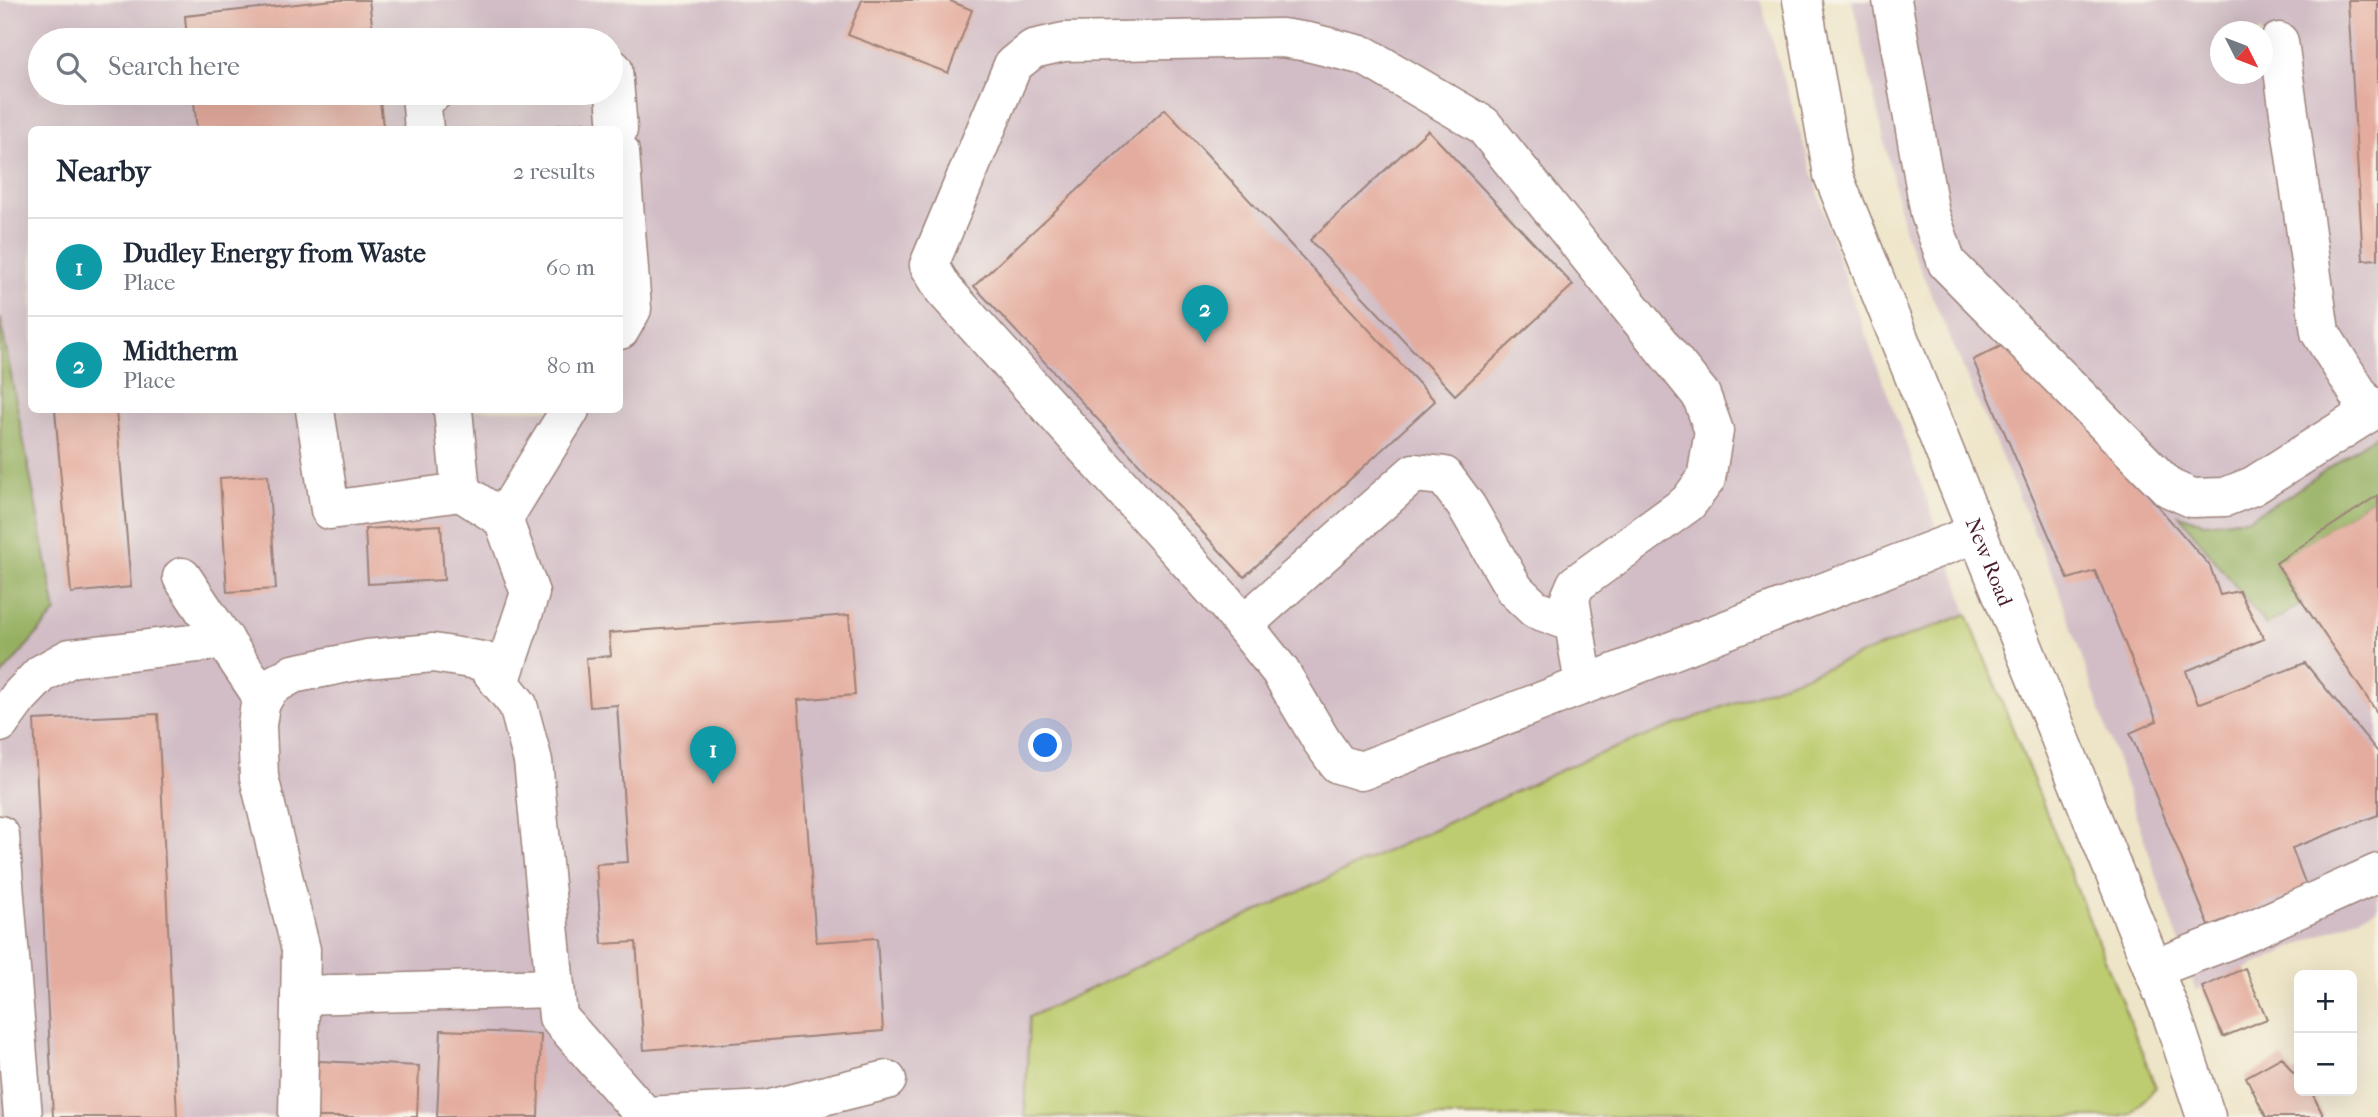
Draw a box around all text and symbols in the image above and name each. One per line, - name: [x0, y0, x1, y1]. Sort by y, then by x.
- north arrow: [2210, 21, 2273, 84]
- search box: [28, 28, 623, 105]
- icon: search: [52, 48, 90, 86]
- text: Search here: [108, 51, 240, 82]
- text: Nearby: [56, 154, 151, 189]
- text: 2 results: [513, 158, 595, 185]
- text: Dudley Energy from Waste: [123, 238, 426, 269]
- text: 1: [75, 254, 83, 281]
- text: 60 m: [546, 254, 595, 281]
- text: Place: [123, 269, 175, 296]
- pin: 2: [1182, 285, 1228, 343]
- text: Midtherm: [123, 336, 238, 367]
- text: 2: [73, 352, 85, 379]
- text: 80 m: [547, 352, 595, 379]
- text: Place: [123, 367, 175, 394]
- street label: New Road: [1961, 515, 2018, 610]
- pin: 1: [690, 726, 736, 784]
- your location: [1028, 728, 1062, 762]
- map controls: [2294, 970, 2357, 1096]
- button: +: [2294, 970, 2357, 1033]
- button: −: [2294, 1033, 2357, 1096]

